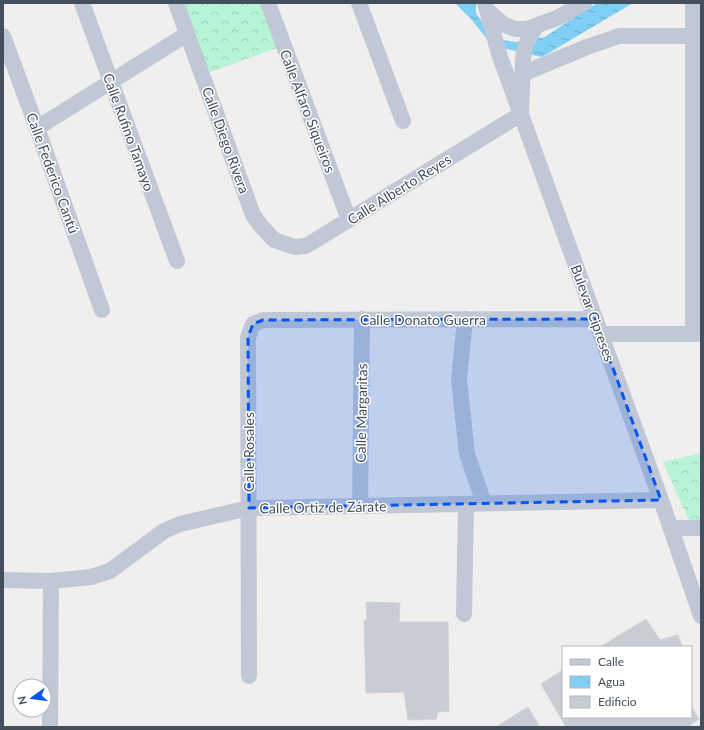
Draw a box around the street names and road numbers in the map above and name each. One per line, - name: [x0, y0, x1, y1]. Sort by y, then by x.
- street label: Calle Alfaro Siqueiros: [277, 47, 339, 175]
- street label: Calle Rufino Tamayo: [100, 71, 158, 193]
- street label: Calle Diego Rivera: [199, 84, 253, 196]
- street label: Calle Federico Cantú: [23, 110, 83, 236]
- street label: Calle Alberto Reyes: [344, 150, 454, 228]
- street label: Bulevar Cipreses: [568, 262, 618, 364]
- street label: Calle Donato Guerra: [360, 311, 486, 328]
- street label: Calle Margaritas: [352, 363, 370, 463]
- street label: Calle Rosales: [240, 412, 257, 492]
- street label: Calle Ortiz de Zárate: [259, 497, 387, 517]

